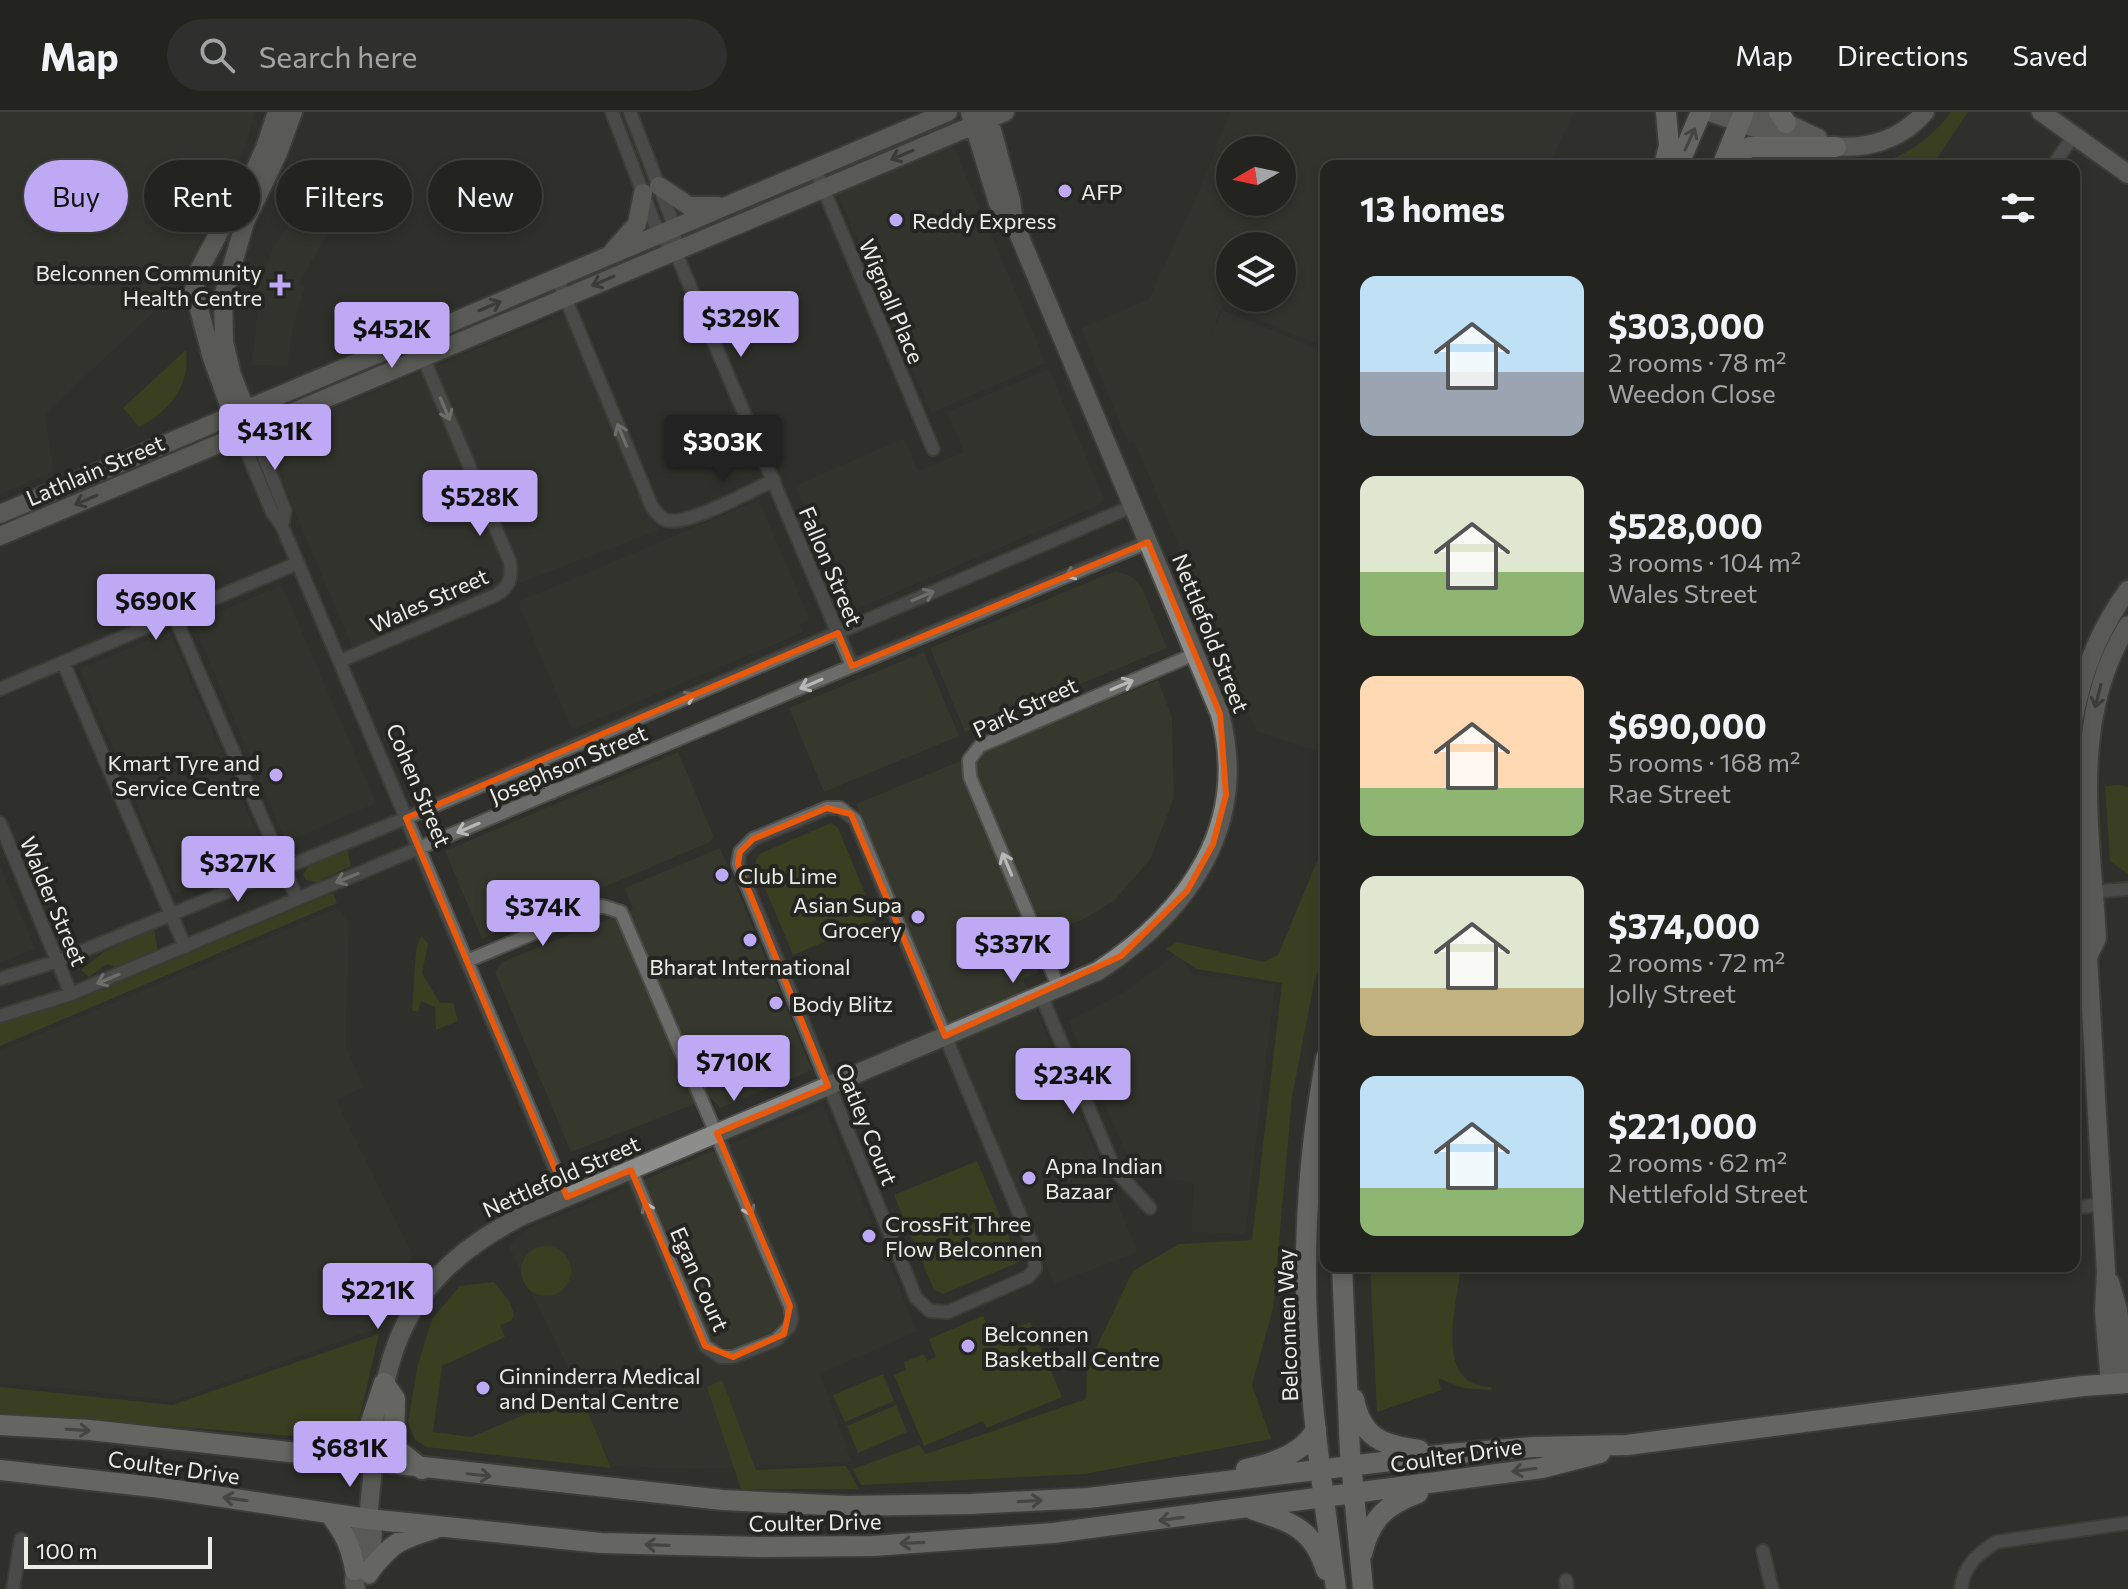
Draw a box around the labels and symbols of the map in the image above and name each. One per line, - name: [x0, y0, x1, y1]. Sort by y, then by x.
- one-way arrow: [1683, 127, 1698, 152]
- north arrow: [1216, 136, 1296, 216]
- one-way arrow: [890, 148, 915, 163]
- place label: AFP: [1081, 178, 1123, 205]
- marker: AFP: [1056, 182, 1074, 200]
- place label: Reddy Express: [912, 207, 1056, 234]
- marker: Reddy Express: [887, 211, 905, 229]
- street label: Wignall Place: [854, 235, 930, 367]
- place label: Belconnen Community Health Centre: [35, 259, 262, 311]
- marker: Belconnen Community Health Centre: [269, 274, 291, 296]
- one-way arrow: [591, 275, 616, 290]
- pin: $329K: [685, 291, 797, 359]
- one-way arrow: [477, 297, 502, 312]
- pin: $452K: [336, 302, 448, 370]
- one-way arrow: [439, 396, 454, 421]
- pin: $431K: [219, 404, 331, 472]
- pin: $303K: [667, 415, 779, 483]
- one-way arrow: [614, 423, 628, 447]
- street label: Lathlain Street: [22, 429, 168, 511]
- pin: $528K: [424, 470, 536, 538]
- one-way arrow: [75, 493, 99, 508]
- street label: Fallon Street: [794, 502, 868, 630]
- street label: Nettlefold Street: [1167, 550, 1255, 716]
- street label: Wales Street: [366, 562, 492, 638]
- one-way arrow: [1064, 566, 1089, 580]
- pin: $690K: [100, 574, 212, 642]
- one-way arrow: [910, 588, 934, 603]
- street label: Park Street: [968, 671, 1082, 743]
- one-way arrow: [1109, 676, 1134, 691]
- one-way arrow: [799, 677, 823, 692]
- one-way arrow: [2089, 683, 2104, 709]
- one-way arrow: [671, 690, 696, 705]
- street label: Cohen Street: [381, 719, 457, 851]
- street label: Josephson Street: [485, 719, 651, 809]
- place label: Kmart Tyre and Service Centre: [107, 749, 260, 801]
- marker: Kmart Tyre and Service Centre: [267, 766, 285, 784]
- one-way arrow: [456, 822, 481, 837]
- street label: Walder Street: [15, 832, 93, 970]
- pin: $327K: [182, 836, 294, 904]
- one-way arrow: [999, 852, 1014, 877]
- place label: Club Lime: [738, 862, 837, 889]
- marker: Club Lime: [713, 866, 731, 884]
- one-way arrow: [335, 872, 360, 887]
- pin: $374K: [487, 880, 599, 948]
- place label: Asian Supa Grocery: [793, 891, 902, 943]
- marker: Asian Supa Grocery: [909, 908, 927, 926]
- pin: $337K: [957, 917, 1069, 985]
- marker: Bharat International: [741, 931, 759, 949]
- place label: Bharat International: [649, 953, 851, 980]
- one-way arrow: [96, 973, 120, 988]
- place label: Body Blitz: [792, 990, 893, 1017]
- marker: Body Blitz: [767, 994, 785, 1012]
- pin: $710K: [678, 1035, 790, 1103]
- pin: $234K: [1017, 1048, 1129, 1116]
- street label: Oatley Court: [830, 1059, 904, 1189]
- street label: Nettlefold Street: [478, 1129, 644, 1223]
- place label: Apna Indian Bazaar: [1045, 1152, 1163, 1204]
- marker: Apna Indian Bazaar: [1020, 1169, 1038, 1187]
- one-way arrow: [741, 1192, 755, 1217]
- one-way arrow: [641, 1201, 656, 1226]
- place label: CrossFit Three Flow Belconnen: [885, 1210, 1043, 1262]
- street label: Egan Court: [665, 1223, 735, 1335]
- marker: CrossFit Three Flow Belconnen: [860, 1227, 878, 1245]
- street label: Belconnen Way: [1271, 1248, 1303, 1402]
- pin: $221K: [322, 1263, 434, 1331]
- place label: Belconnen Basketball Centre: [984, 1320, 1160, 1372]
- marker: Belconnen Basketball Centre: [959, 1337, 977, 1355]
- place label: Ginninderra Medical and Dental Centre: [499, 1362, 701, 1414]
- marker: Ginninderra Medical and Dental Centre: [474, 1379, 492, 1397]
- pin: $681K: [294, 1421, 406, 1489]
- one-way arrow: [64, 1423, 91, 1438]
- street label: Coulter Drive: [1388, 1432, 1524, 1478]
- street label: Coulter Drive: [106, 1444, 242, 1490]
- one-way arrow: [1512, 1463, 1537, 1478]
- one-way arrow: [465, 1467, 492, 1482]
- one-way arrow: [223, 1491, 248, 1506]
- one-way arrow: [1016, 1493, 1043, 1508]
- street label: Coulter Drive: [748, 1507, 882, 1537]
- one-way arrow: [1159, 1512, 1184, 1527]
- scale bar: [24, 1533, 212, 1569]
- one-way arrow: [899, 1536, 926, 1551]
- one-way arrow: [644, 1537, 671, 1552]

